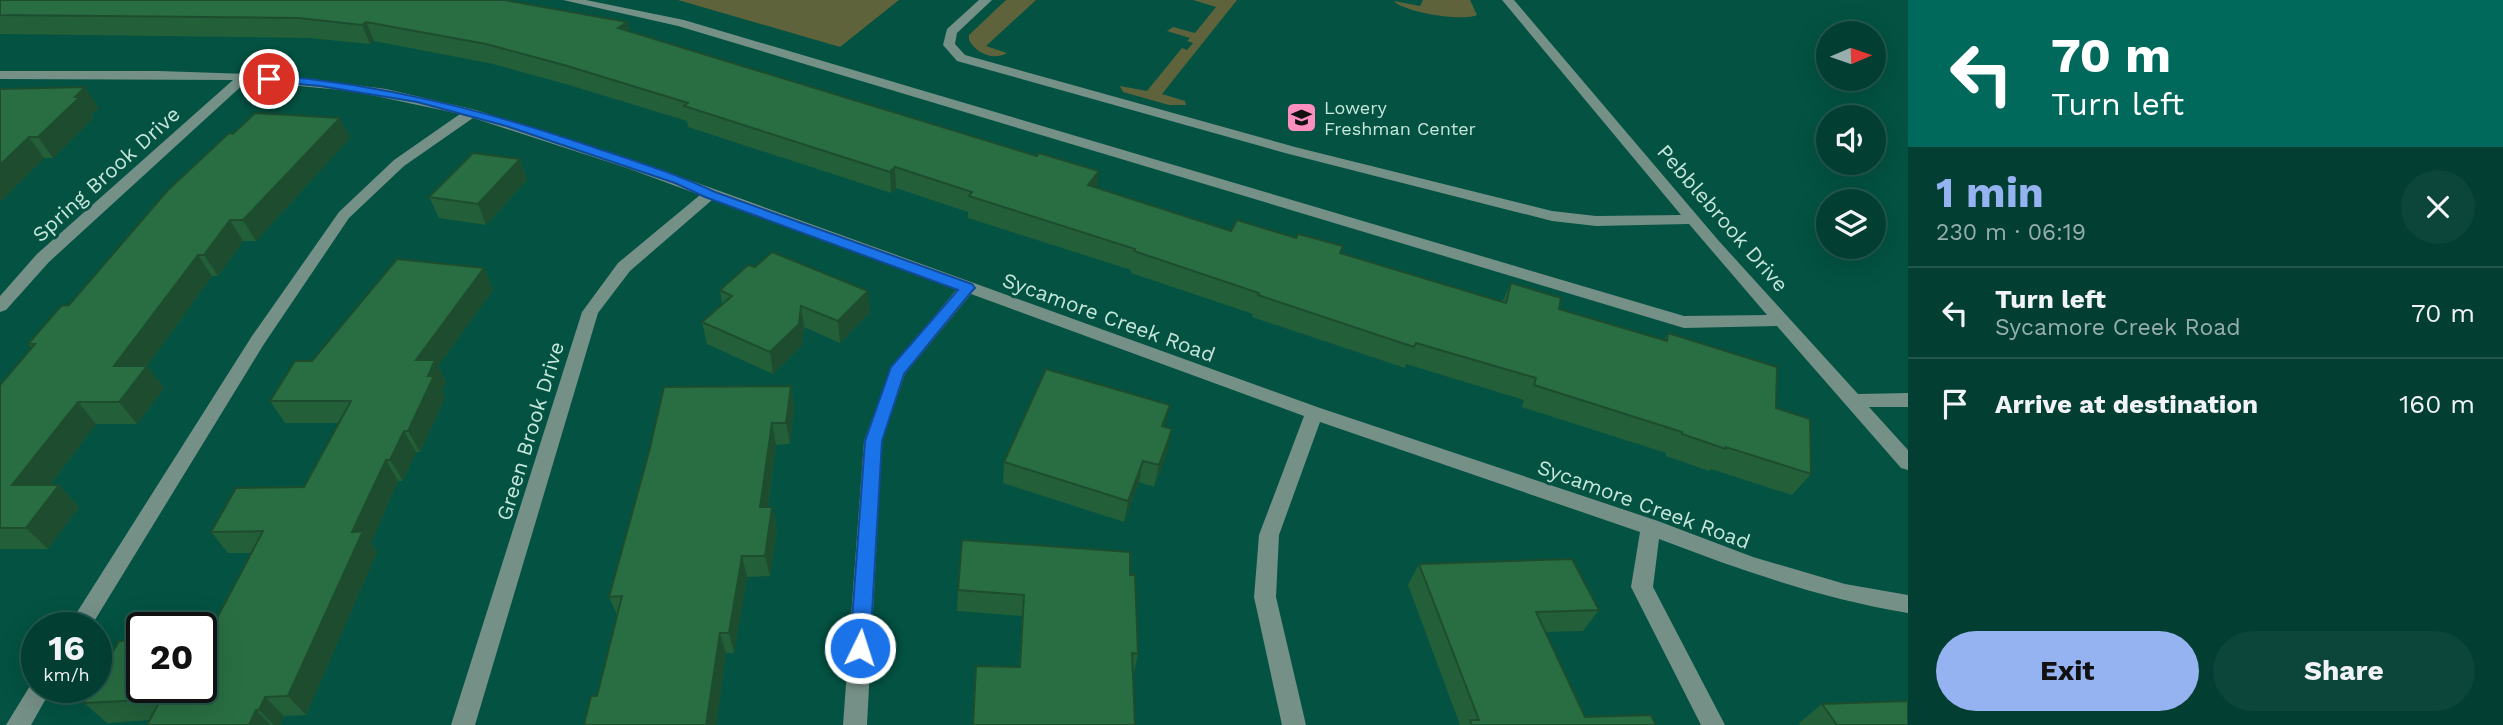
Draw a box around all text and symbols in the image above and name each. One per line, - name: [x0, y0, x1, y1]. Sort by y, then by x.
- north arrow: [1816, 21, 1886, 91]
- map controls: [1816, 21, 1886, 259]
- text: 70 m: [2051, 26, 2171, 84]
- icon: left: [1936, 28, 2027, 119]
- pin: [239, 49, 299, 109]
- icon: arrive: [250, 60, 288, 98]
- text: Turn left: [2051, 85, 2184, 123]
- place label: Lowery Freshman Center: [1324, 97, 1476, 139]
- school or university icon: Lowery Freshman Center: [1284, 100, 1318, 134]
- street label: Spring Brook Drive: [27, 101, 185, 247]
- button: sound: [1816, 105, 1886, 175]
- street label: Pebblebrook Drive: [1652, 139, 1794, 297]
- text: 1 min: [1936, 168, 2044, 217]
- button: close: [2401, 170, 2475, 244]
- button: layers: [1816, 189, 1886, 259]
- text: 230 m · 06:19: [1936, 219, 2086, 246]
- street label: Sycamore Creek Road: [999, 267, 1219, 367]
- text: Turn left: [1995, 284, 2106, 314]
- icon: left: [1936, 294, 1974, 332]
- text: 70 m: [2411, 298, 2475, 328]
- text: Sycamore Creek Road: [1995, 314, 2241, 341]
- street label: Green Brook Drive: [491, 338, 569, 524]
- icon: arrive: [1936, 385, 1974, 423]
- text: Arrive at destination: [1995, 389, 2258, 419]
- text: 160 m: [2399, 389, 2475, 419]
- street label: Sycamore Creek Road: [1534, 454, 1754, 554]
- position arrow: [823, 611, 897, 685]
- speed limit sign: 20: [126, 612, 217, 703]
- text: 16: [48, 627, 85, 669]
- button: Exit: [1936, 631, 2199, 711]
- button: Share: [2213, 631, 2475, 711]
- text: km/h: [43, 664, 90, 685]

